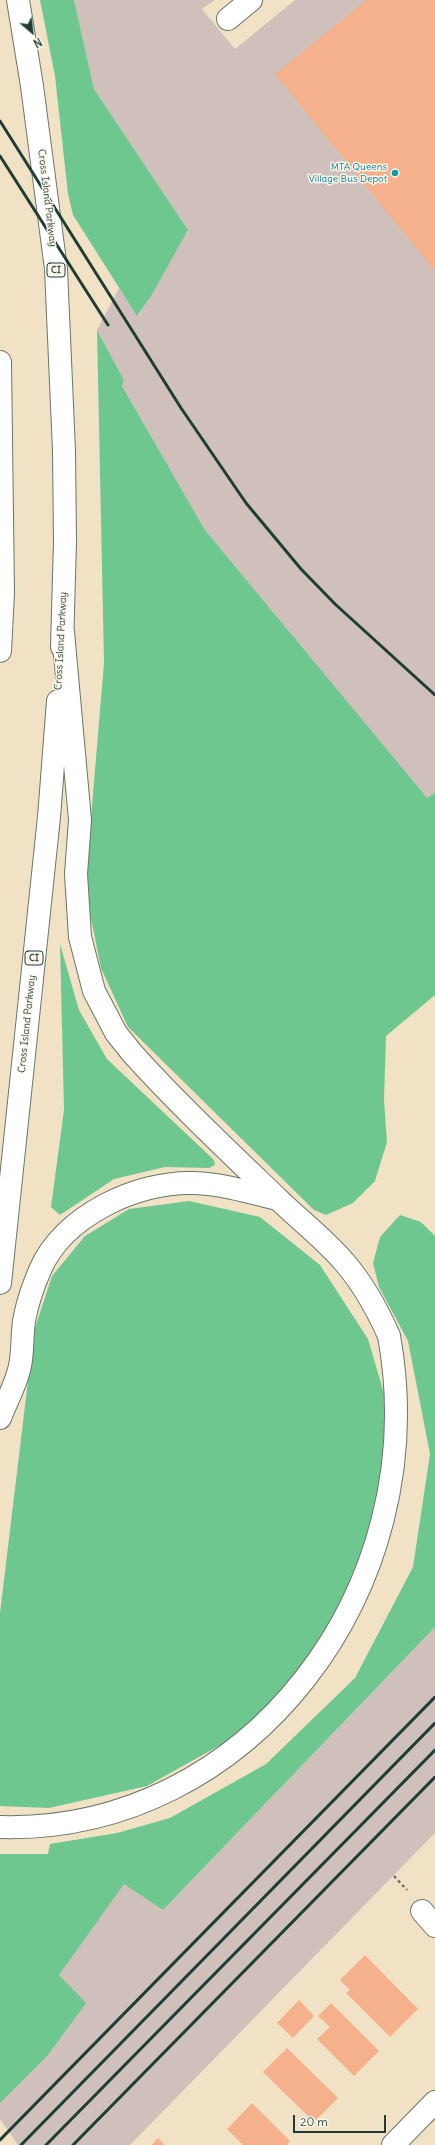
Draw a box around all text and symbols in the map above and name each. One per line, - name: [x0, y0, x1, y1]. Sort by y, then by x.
- north arrow: [12, 12, 52, 52]
- text: N: [31, 35, 44, 51]
- street label: Cross Island Parkway: [35, 148, 59, 248]
- place label: MTA Queens Village Bus Depot: [309, 161, 387, 184]
- marker: MTA Queens Village Bus Depot: [390, 168, 400, 178]
- road number: CI: [47, 263, 65, 277]
- street label: Cross Island Parkway: [52, 592, 70, 690]
- road number: CI: [25, 951, 43, 965]
- street label: Cross Island Parkway: [16, 974, 38, 1074]
- scale bar: [295, 2107, 388, 2133]
- text: 20 m: [300, 2114, 328, 2129]

